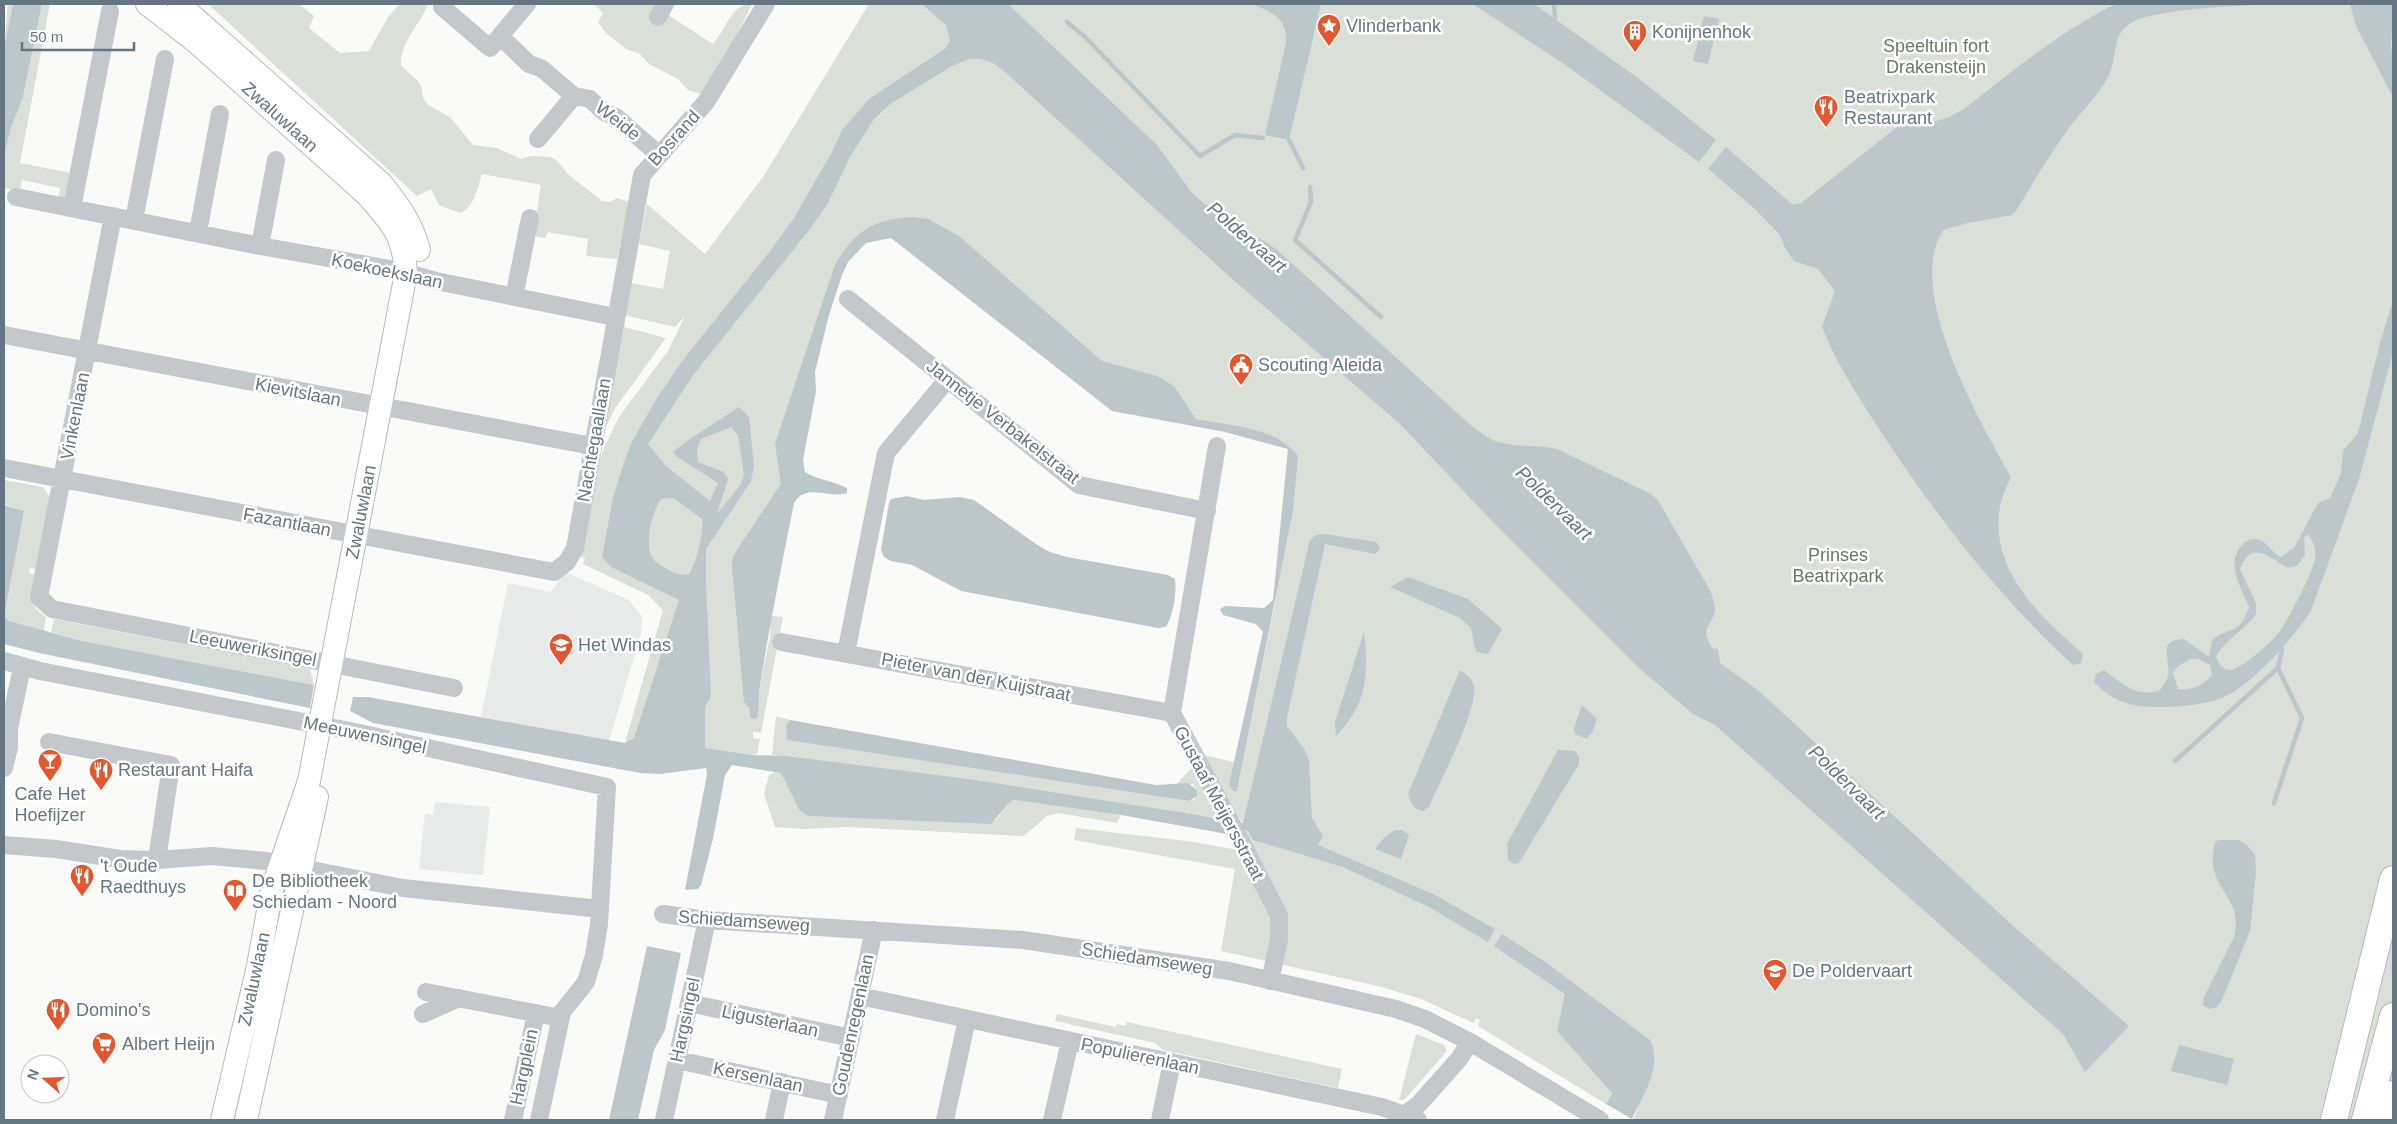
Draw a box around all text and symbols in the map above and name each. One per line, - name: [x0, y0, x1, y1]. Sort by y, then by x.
- place icon: Vlinderbank: [1316, 13, 1342, 47]
- place label: Vlinderbank: [1346, 16, 1442, 36]
- building icon: Konijnenhok: [1622, 19, 1648, 53]
- scale bar: [22, 20, 135, 52]
- place label: Konijnenhok: [1652, 22, 1752, 42]
- text: 50 m: [30, 28, 63, 45]
- park label: Speeltuin fort Drakensteijn: [1883, 36, 1989, 77]
- street label: Zwaluwlaan: [238, 78, 322, 156]
- place label: Beatrixpark Restaurant: [1844, 87, 1936, 128]
- restaurant icon: Beatrixpark Restaurant: [1813, 94, 1839, 128]
- street label: Weide: [592, 98, 644, 144]
- street label: Bosrand: [644, 106, 704, 170]
- water label: Poldervaart: [1203, 197, 1291, 277]
- street label: Koekoekslaan: [330, 249, 444, 293]
- public building icon: Scouting Aleida: [1228, 352, 1254, 386]
- place label: Scouting Aleida: [1258, 355, 1383, 375]
- street label: Jannetje Verbakelstraat: [923, 356, 1083, 488]
- street label: Vinkenlaan: [57, 371, 93, 461]
- street label: Kievitslaan: [253, 374, 343, 410]
- street label: Nachtegaallaan: [573, 377, 615, 503]
- water label: Poldervaart: [1512, 462, 1597, 545]
- street label: Zwaluwlaan: [342, 463, 380, 561]
- street label: Fazantlaan: [241, 504, 333, 540]
- park label: Prinses Beatrixpark: [1792, 545, 1885, 586]
- street label: Leeuweriksingel: [188, 626, 318, 670]
- school or university icon: Het Windas: [548, 632, 574, 666]
- place label: Het Windas: [578, 635, 671, 655]
- street label: Pieter van der Kuijstraat: [880, 649, 1072, 705]
- street label: Meeuwensingel: [302, 712, 428, 758]
- street label: Gustaaf Meijersstraat: [1170, 723, 1268, 883]
- water label: Poldervaart: [1805, 741, 1890, 824]
- bar icon: Cafe Het Hoefijzer: [37, 748, 63, 782]
- restaurant icon: Restaurant Haifa: [88, 757, 114, 791]
- place label: Restaurant Haifa: [118, 760, 254, 780]
- place label: Cafe Het Hoefijzer: [14, 784, 86, 825]
- place label: 't Oude Raedthuys: [100, 856, 186, 897]
- restaurant icon: 't Oude Raedthuys: [69, 863, 95, 897]
- place label: De Bibliotheek Schiedam - Noord: [252, 871, 397, 912]
- library icon: De Bibliotheek Schiedam - Noord: [222, 878, 248, 912]
- street label: Schiedamseweg: [677, 906, 811, 936]
- street label: Zwaluwlaan: [234, 930, 274, 1028]
- street label: Schiedamseweg: [1080, 939, 1214, 979]
- street label: Goudenregenlaan: [828, 952, 878, 1098]
- school or university icon: De Poldervaart: [1762, 958, 1788, 992]
- place label: De Poldervaart: [1792, 961, 1912, 981]
- street label: Hargsingel: [666, 976, 704, 1064]
- restaurant icon: Domino's: [45, 997, 71, 1031]
- place label: Domino's: [76, 1000, 150, 1020]
- street label: Ligusterlaan: [720, 1001, 820, 1041]
- street label: Hargplein: [506, 1027, 542, 1107]
- supermarket icon: Albert Heijn: [91, 1031, 117, 1065]
- place label: Albert Heijn: [122, 1034, 215, 1054]
- street label: Populierenlaan: [1079, 1034, 1201, 1078]
- north arrow: [20, 1054, 70, 1104]
- street label: Kersenlaan: [711, 1058, 805, 1096]
- text: N: [24, 1067, 42, 1082]

